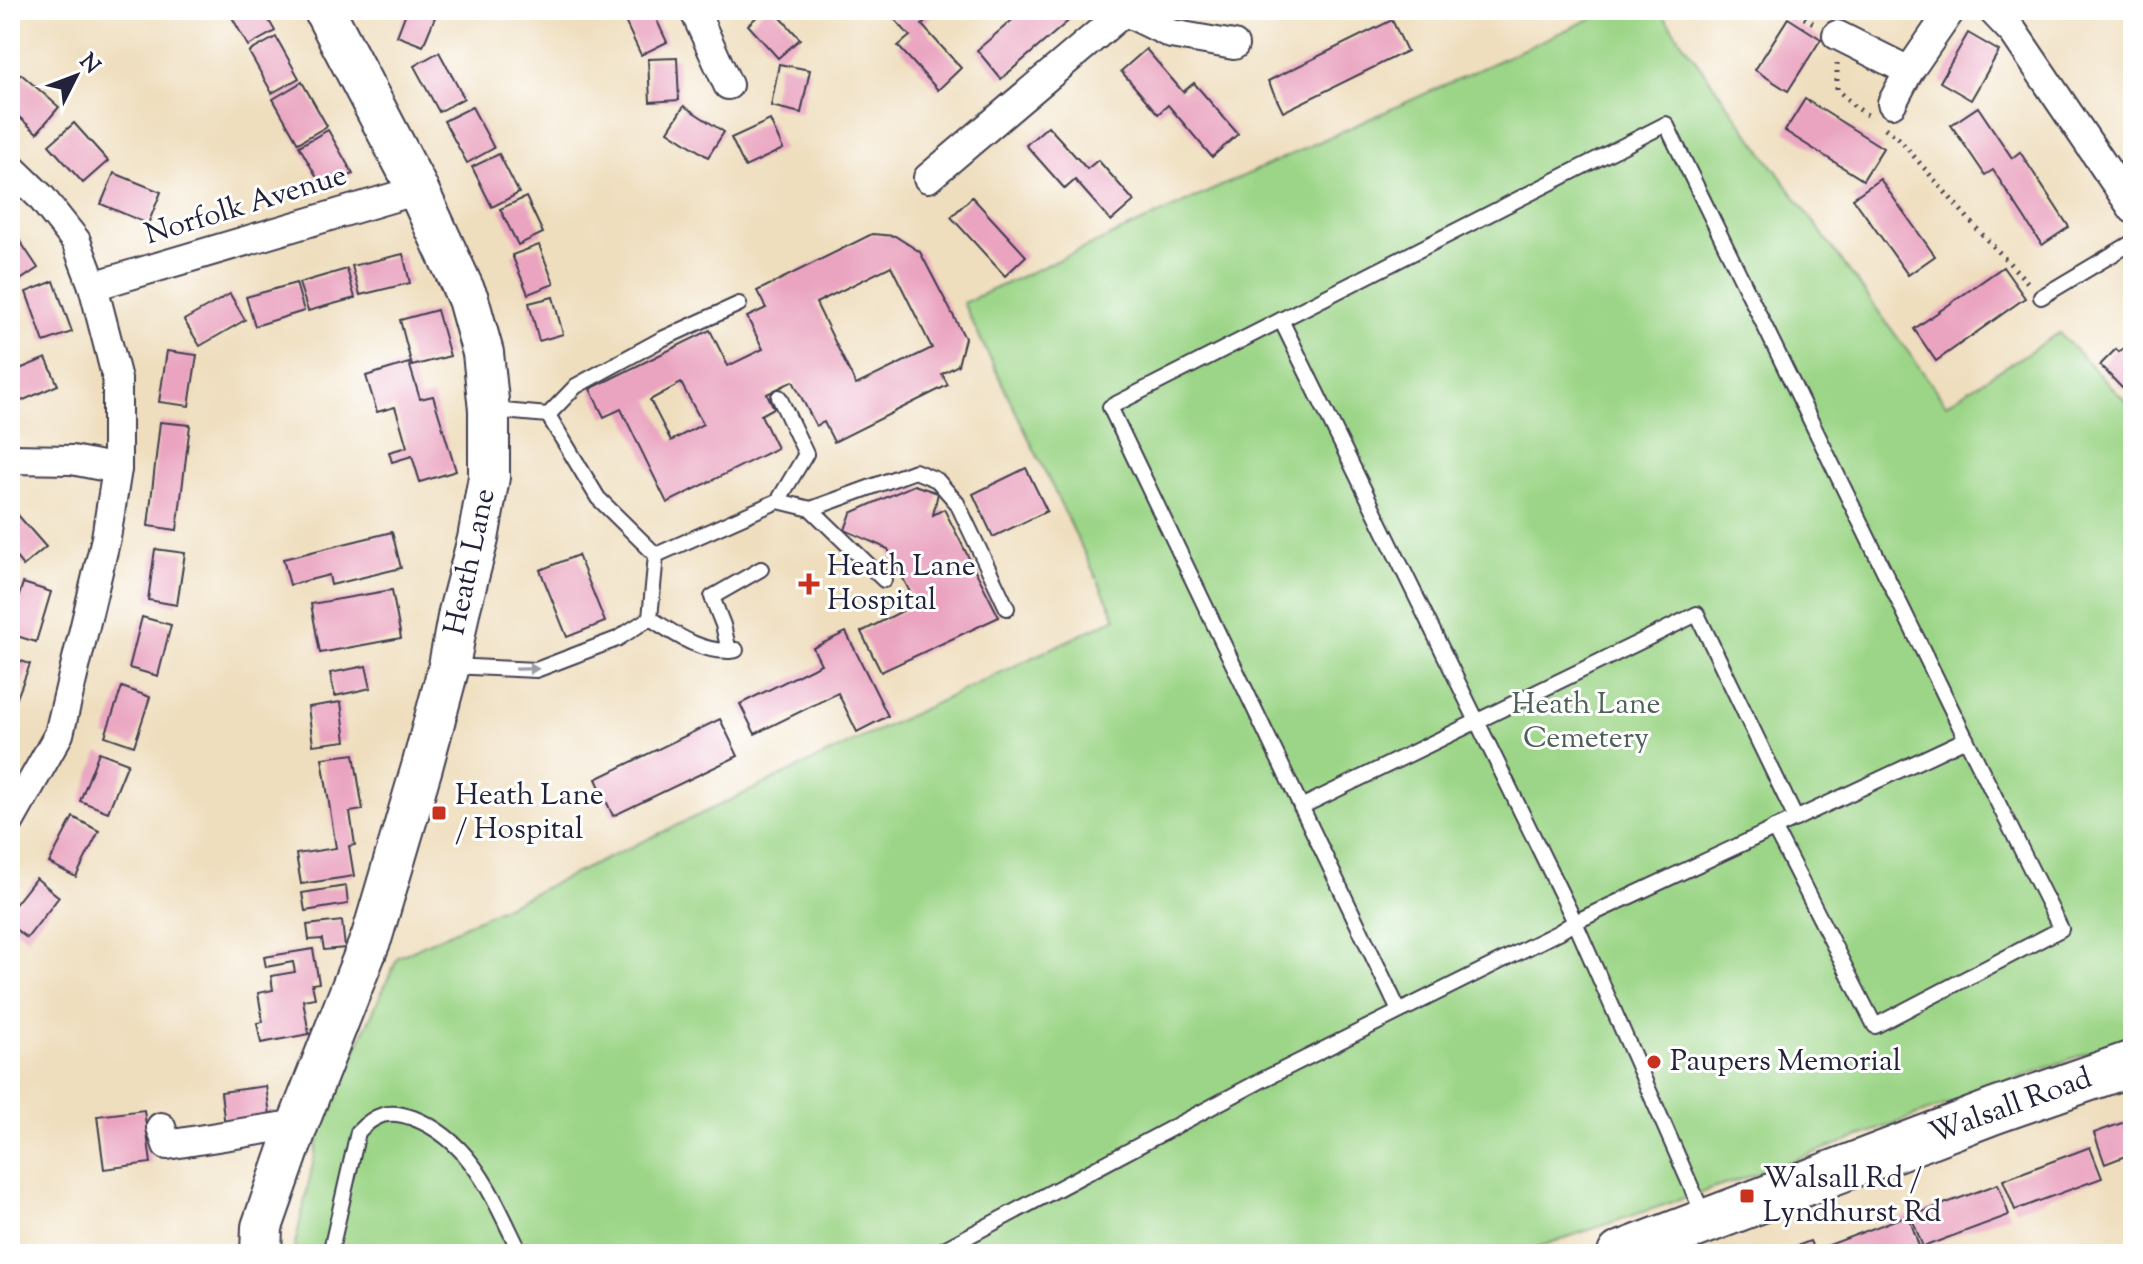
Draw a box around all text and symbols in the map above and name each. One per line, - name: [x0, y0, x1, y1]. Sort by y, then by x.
- north arrow: [36, 36, 116, 116]
- text: N: [71, 47, 107, 82]
- street label: Norfolk Avenue: [140, 155, 352, 257]
- street label: Heath Lane: [434, 485, 508, 639]
- place label: Heath Lane Hospital: [827, 546, 976, 623]
- marker: Heath Lane Hospital: [798, 573, 820, 595]
- one-way arrow: [515, 663, 540, 675]
- park label: Heath Lane Cemetery: [1512, 684, 1660, 761]
- place label: Heath Lane / Hospital: [455, 775, 604, 852]
- marker: Heath Lane / Hospital: [430, 804, 448, 822]
- place label: Paupers Memorial: [1670, 1041, 1901, 1084]
- marker: Paupers Memorial: [1645, 1053, 1663, 1071]
- street label: Walsall Road: [1924, 1058, 2098, 1156]
- place label: Walsall Rd / Lyndhurst Rd: [1763, 1158, 1941, 1235]
- marker: Walsall Rd / Lyndhurst Rd: [1738, 1187, 1756, 1205]

